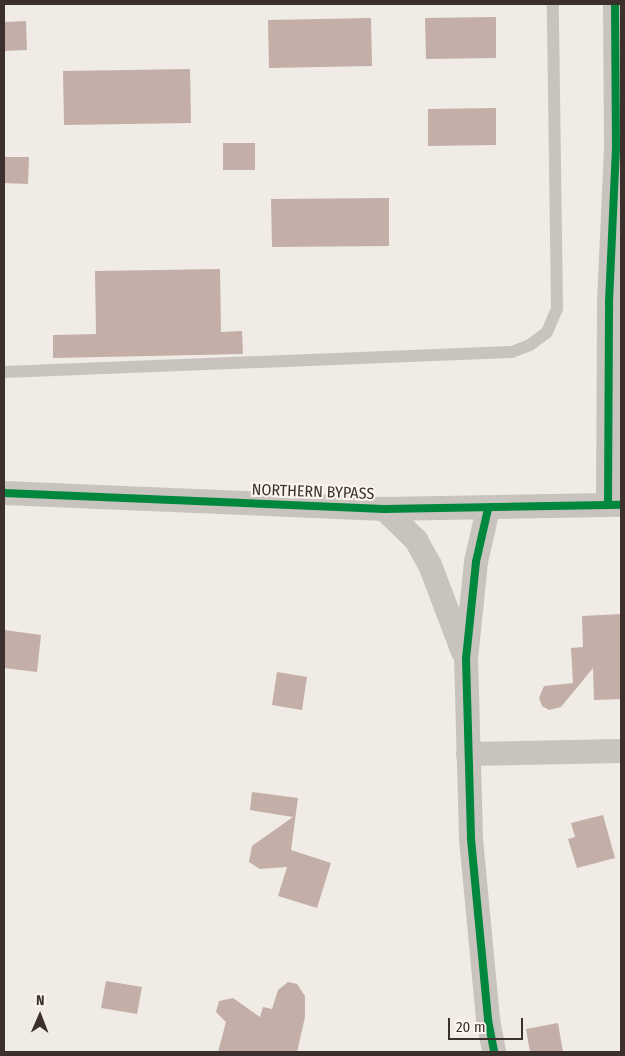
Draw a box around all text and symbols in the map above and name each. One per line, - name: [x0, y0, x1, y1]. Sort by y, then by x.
- street label: NORTHERN BYPASS: [251, 480, 375, 504]
- north arrow: [15, 991, 65, 1041]
- text: N: [36, 992, 45, 1009]
- scale bar: [450, 1008, 525, 1040]
- text: 20 m: [456, 1018, 486, 1036]

